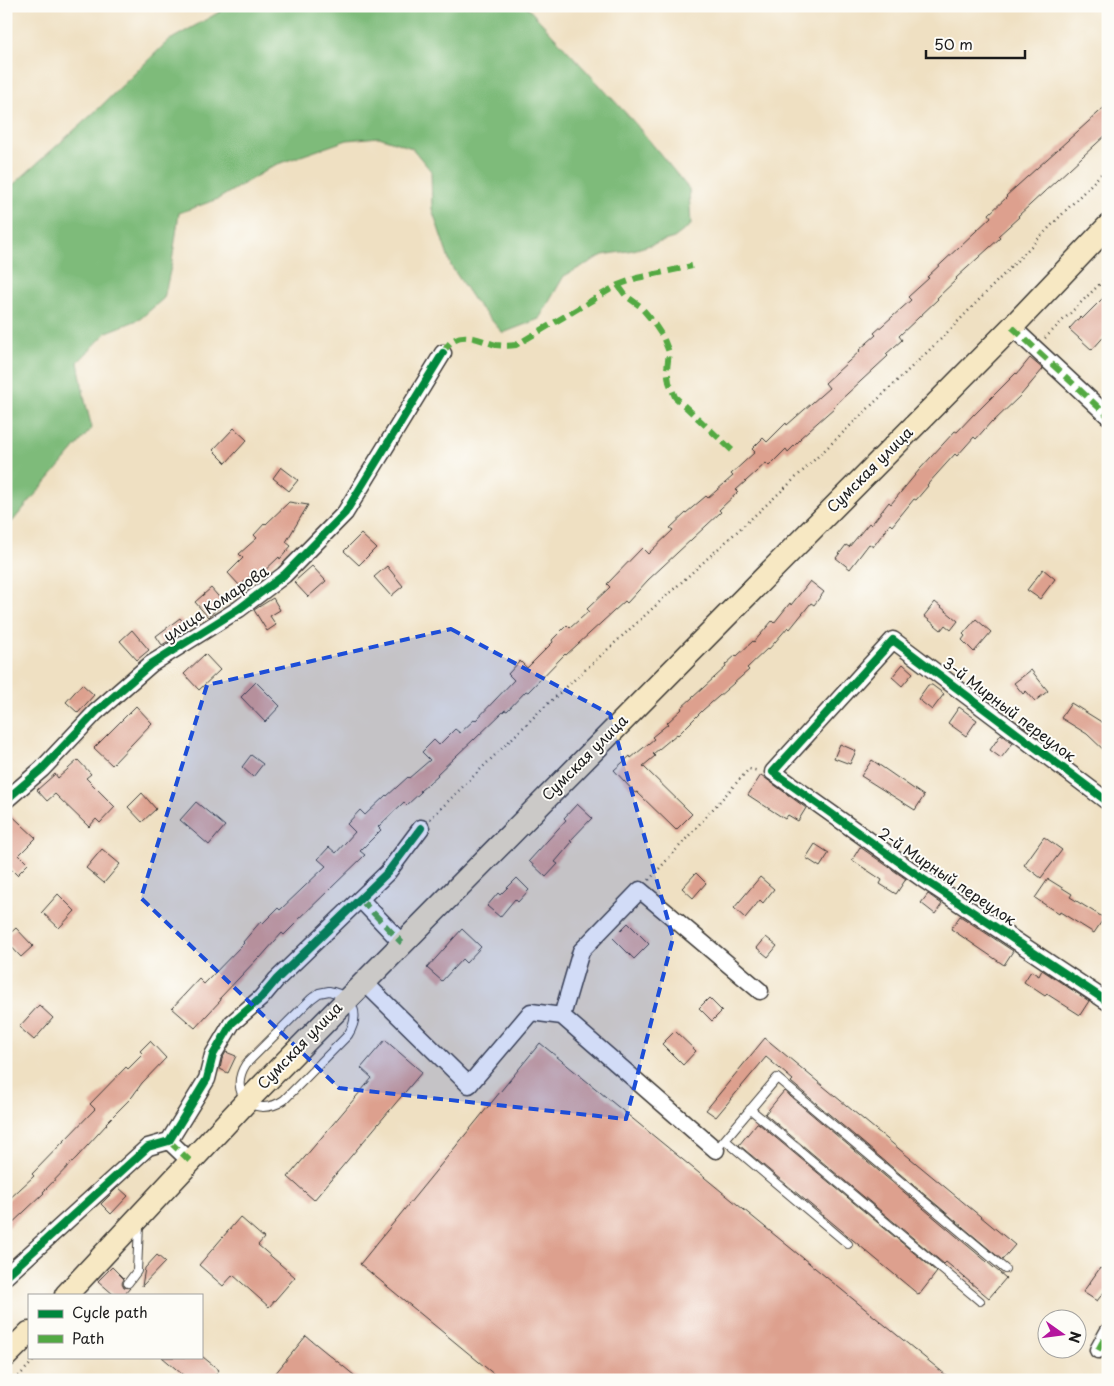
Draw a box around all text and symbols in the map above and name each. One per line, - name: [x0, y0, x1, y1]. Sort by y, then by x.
- scale bar: [926, 28, 1025, 60]
- text: 50 m: [934, 32, 973, 55]
- street label: Сумская улица: [820, 420, 918, 517]
- street label: улица Комарова: [158, 559, 273, 647]
- street label: 3-й Мирный переулок: [938, 651, 1081, 767]
- street label: Сумская улица: [535, 708, 633, 805]
- street label: 2-й Мирный переулок: [874, 821, 1022, 931]
- street label: Сумская улица: [251, 996, 347, 1094]
- legend: [28, 1294, 202, 1358]
- text: Cycle path: [72, 1300, 148, 1323]
- north arrow: [1036, 1308, 1086, 1358]
- text: Path: [72, 1326, 104, 1349]
- text: N: [1064, 1329, 1087, 1345]

